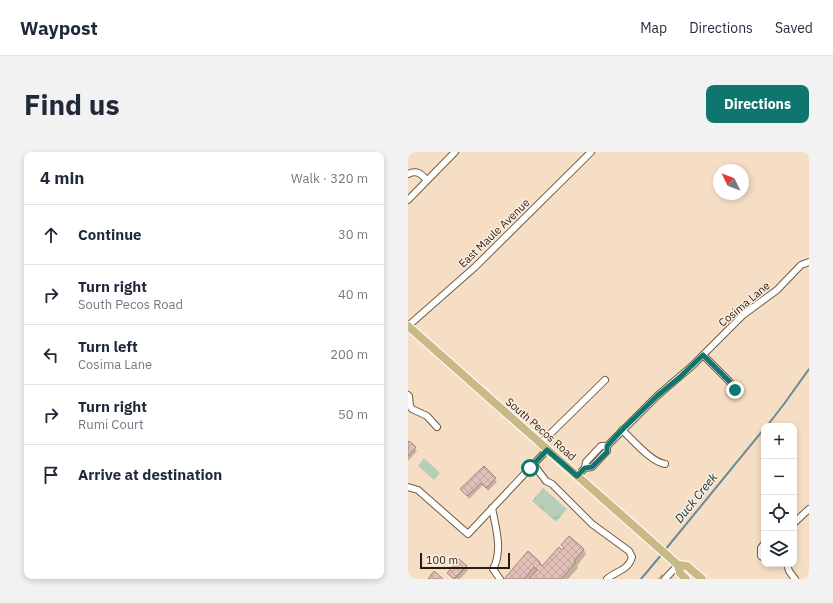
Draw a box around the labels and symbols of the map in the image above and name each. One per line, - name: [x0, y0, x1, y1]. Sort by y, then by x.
- north arrow: [713, 164, 749, 200]
- street label: East Maule Avenue: [456, 196, 532, 270]
- street label: Cosima Lane: [715, 278, 773, 330]
- route end: [726, 381, 744, 399]
- street label: South Pecos Road: [503, 395, 579, 463]
- route start: [521, 459, 539, 477]
- water label: Duck Creek: [671, 469, 721, 526]
- scale bar: [420, 551, 510, 570]

